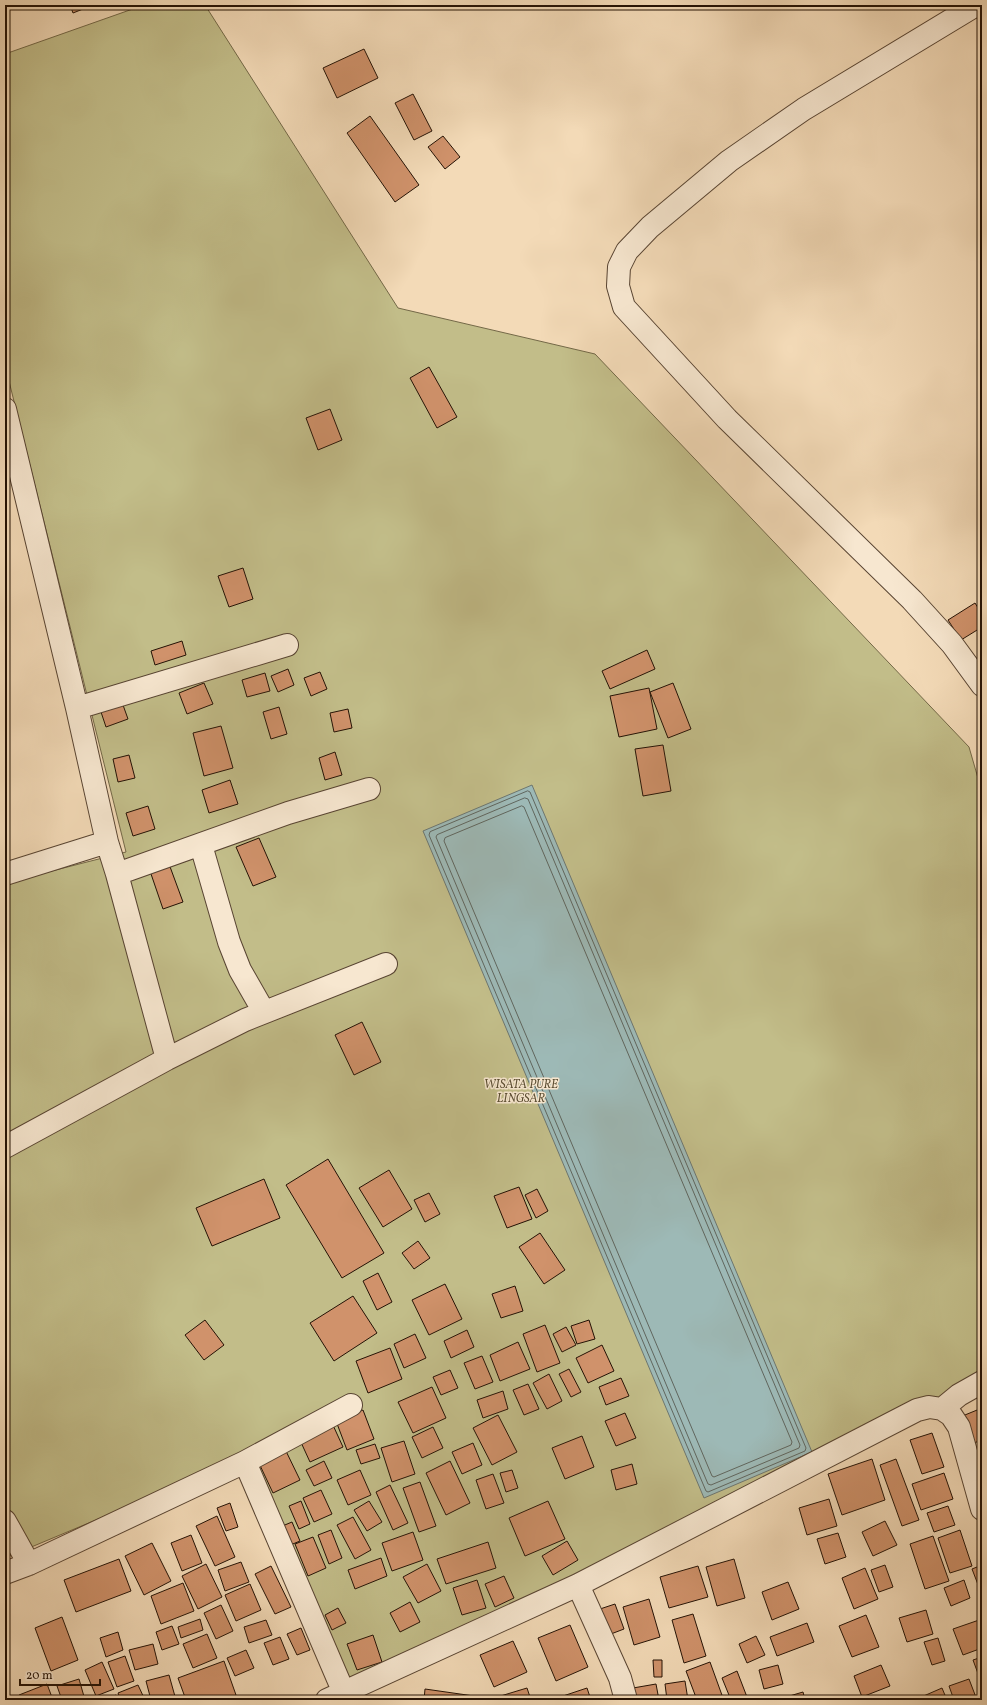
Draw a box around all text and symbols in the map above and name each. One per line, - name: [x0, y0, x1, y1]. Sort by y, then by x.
- park label: WISATA PURE LINGSAR: [484, 1077, 558, 1107]
- scale bar: [20, 1661, 100, 1687]
- text: 20 m: [26, 1668, 53, 1684]

